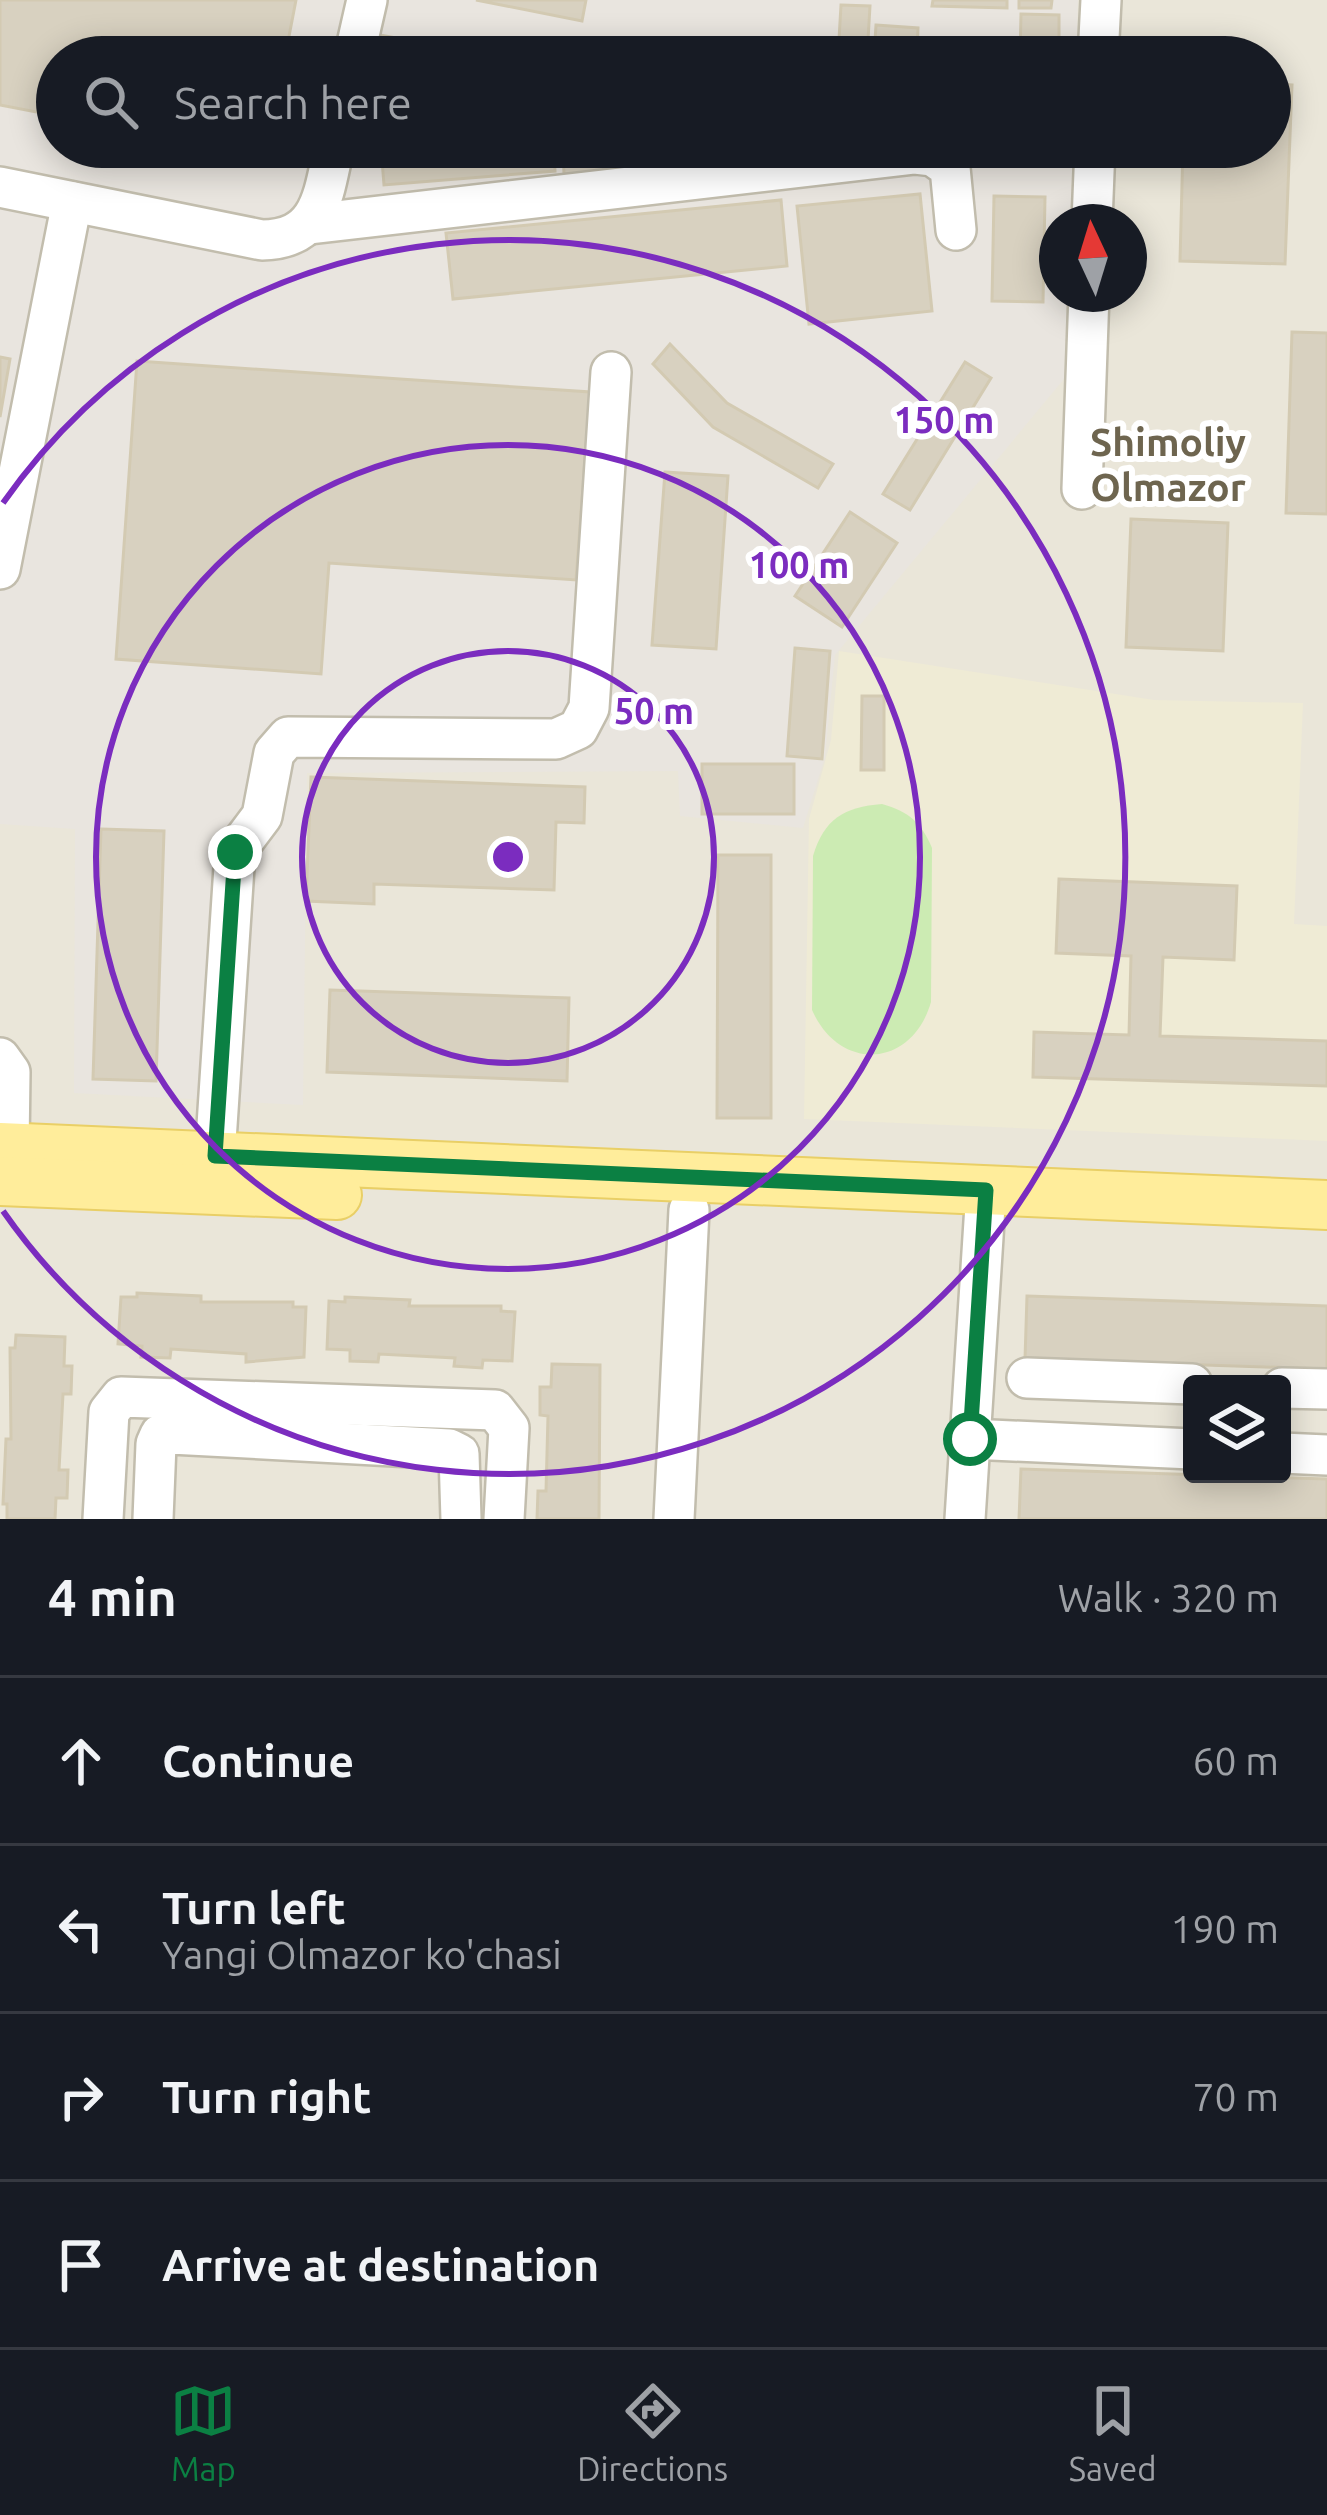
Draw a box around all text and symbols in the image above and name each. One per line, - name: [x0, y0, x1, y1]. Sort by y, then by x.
- search box: [36, 36, 1291, 168]
- icon: search: [78, 69, 144, 135]
- text: Search here: [174, 77, 412, 128]
- north arrow: [1039, 204, 1147, 312]
- text: 150 m: [894, 399, 994, 440]
- district label: Shimoliy Olmazor: [1090, 420, 1246, 508]
- text: 100 m: [749, 544, 849, 585]
- text: 50 m: [614, 690, 694, 731]
- route end: [208, 825, 262, 879]
- centre of rings: [487, 836, 529, 878]
- map controls: [1183, 1375, 1291, 1483]
- button: layers: [1183, 1375, 1291, 1483]
- route start: [943, 1412, 997, 1466]
- text: 4 min: [48, 1568, 177, 1626]
- text: Walk · 320 m: [1058, 1576, 1279, 1619]
- icon: ahead: [48, 1728, 114, 1794]
- text: Continue: [162, 1735, 354, 1786]
- text: 60 m: [1192, 1739, 1279, 1782]
- text: Turn left: [162, 1882, 346, 1933]
- icon: left: [48, 1896, 114, 1962]
- text: 190 m: [1170, 1907, 1279, 1950]
- text: Yangi Olmazor ko'chasi: [162, 1933, 562, 1976]
- icon: right: [48, 2064, 114, 2130]
- text: Turn right: [162, 2071, 371, 2122]
- text: 70 m: [1192, 2075, 1279, 2118]
- icon: arrive: [48, 2232, 114, 2298]
- text: Arrive at destination: [162, 2239, 599, 2290]
- tab: Map: [170, 2378, 236, 2487]
- tab: Directions: [577, 2378, 728, 2487]
- tab: Saved: [1069, 2378, 1157, 2487]

